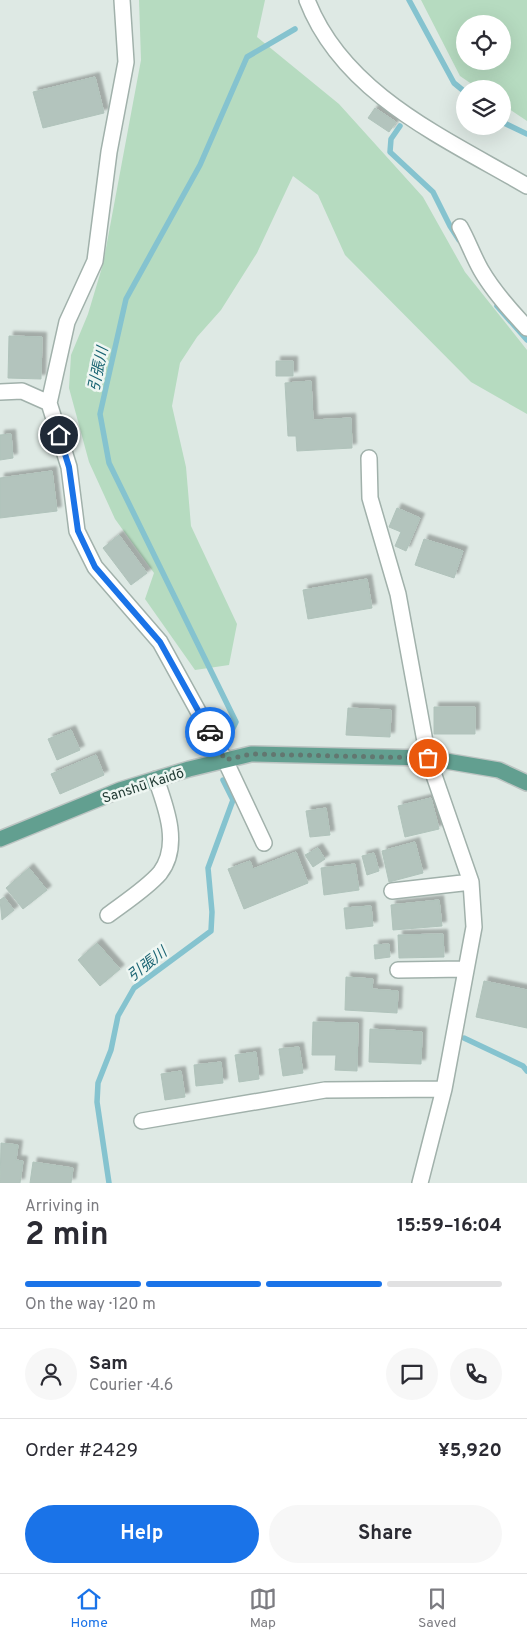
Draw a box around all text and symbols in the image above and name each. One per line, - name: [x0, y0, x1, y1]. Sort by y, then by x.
- map controls: [456, 15, 511, 135]
- button: locate: [456, 15, 511, 70]
- button: layers: [456, 80, 511, 135]
- water label: 引張川: [85, 343, 114, 393]
- pin: [38, 414, 80, 456]
- icon: home: [45, 421, 73, 449]
- courier: [185, 707, 235, 757]
- icon: car: [196, 718, 224, 746]
- pin: [407, 737, 449, 779]
- icon: bag: [414, 744, 442, 772]
- street label: Sanshū Kaidō: [100, 765, 187, 808]
- water label: 引張川: [124, 943, 173, 987]
- text: Arriving in: [25, 1197, 100, 1217]
- text: 15:59–16:04: [397, 1214, 502, 1238]
- text: 2 min: [25, 1216, 109, 1256]
- text: On the way · 120 m: [25, 1295, 156, 1315]
- button: person: [25, 1348, 77, 1400]
- button: chat: [386, 1348, 438, 1400]
- button: phone: [450, 1348, 502, 1400]
- text: Sam: [89, 1352, 128, 1376]
- text: Courier · 4.6: [89, 1376, 173, 1396]
- text: Order #2429: [25, 1439, 138, 1463]
- text: ¥5,920: [438, 1439, 502, 1463]
- button: Help: [25, 1505, 259, 1563]
- button: Share: [269, 1505, 502, 1563]
- tab: Home: [71, 1585, 108, 1632]
- tab: Map: [249, 1585, 277, 1632]
- tab: Saved: [418, 1585, 456, 1632]

